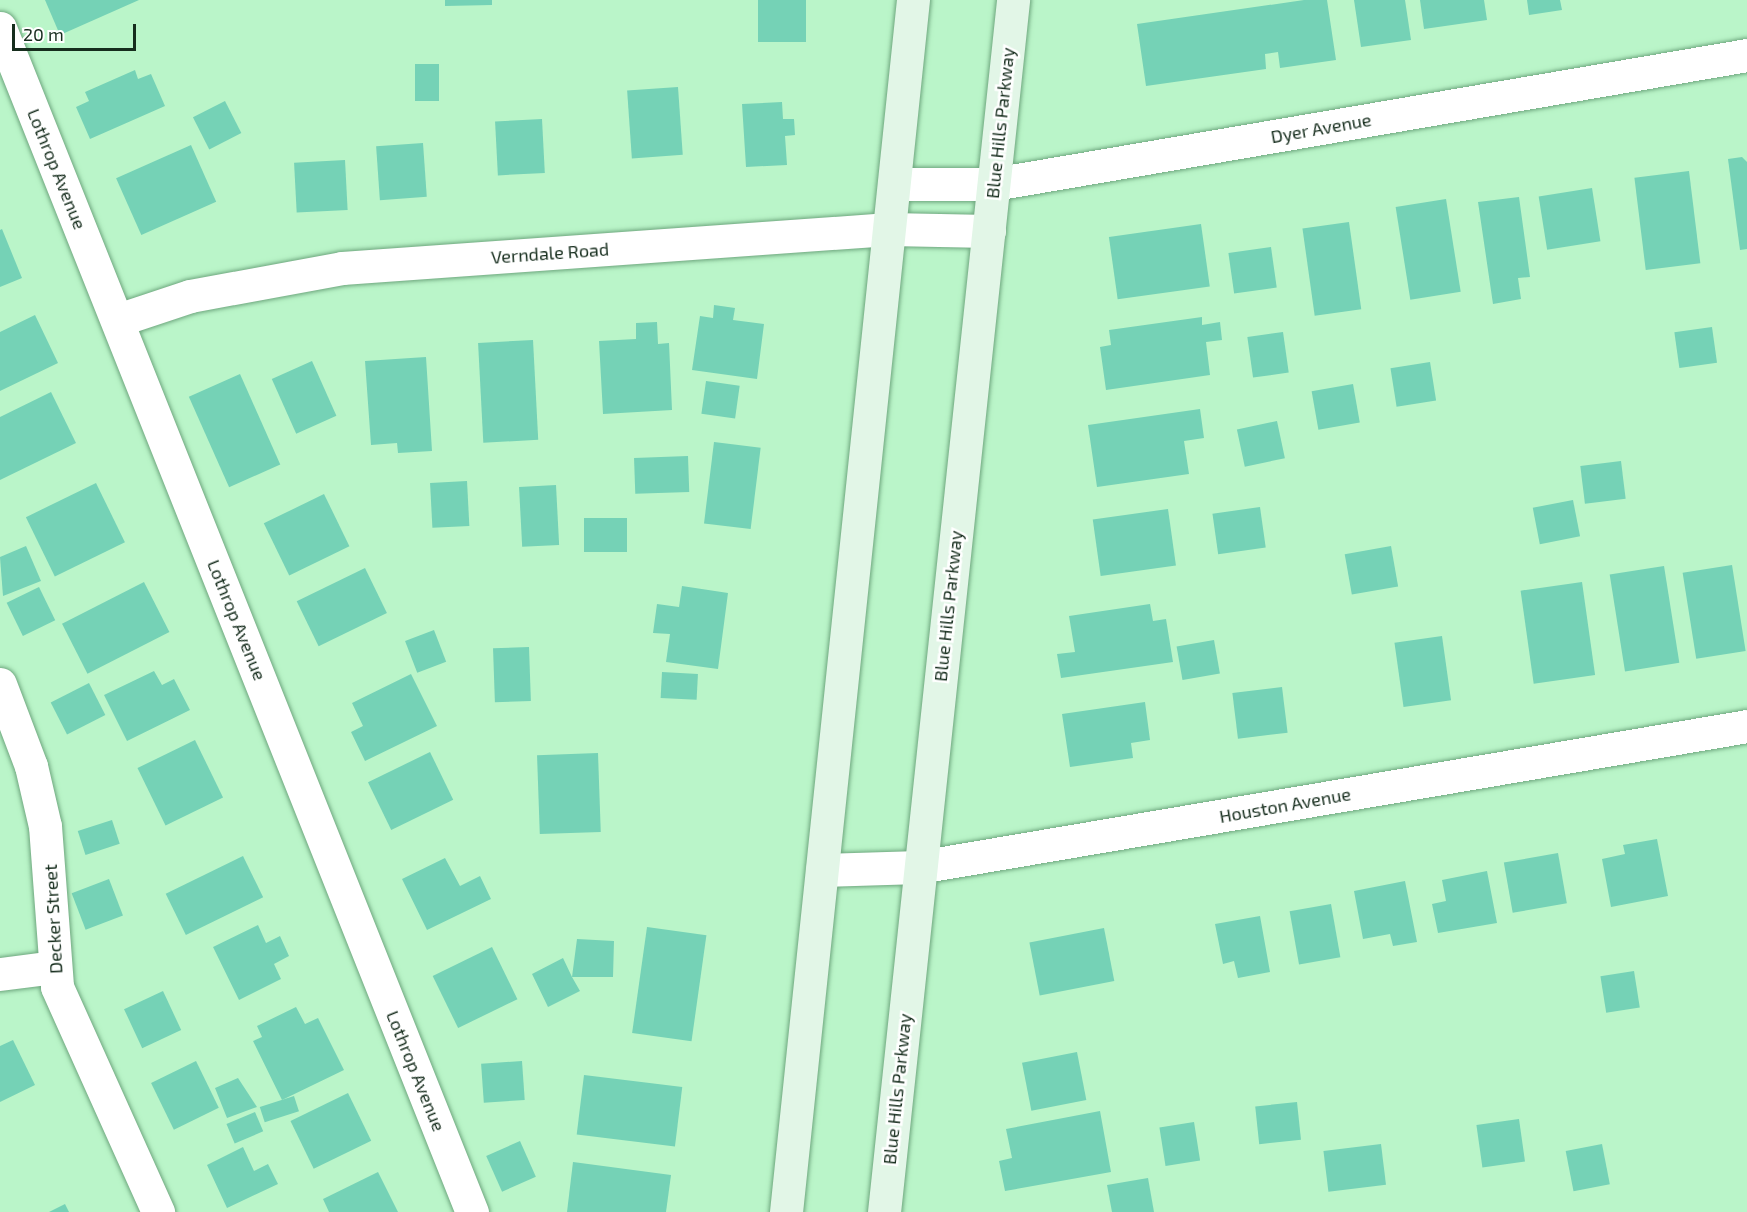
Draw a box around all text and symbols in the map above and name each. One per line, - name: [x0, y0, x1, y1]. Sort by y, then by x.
- scale bar: [15, 12, 140, 50]
- text: 20 m: [23, 23, 64, 45]
- street label: Blue Hills Parkway: [981, 46, 1019, 200]
- street label: Lothrop Avenue: [23, 105, 91, 233]
- street label: Dyer Avenue: [1269, 108, 1373, 148]
- street label: Verndale Road: [490, 238, 610, 268]
- street label: Blue Hills Parkway: [929, 529, 967, 683]
- street label: Lothrop Avenue: [203, 556, 271, 684]
- street label: Houston Avenue: [1217, 783, 1353, 827]
- street label: Decker Street: [39, 863, 67, 975]
- street label: Lothrop Avenue: [382, 1007, 450, 1135]
- street label: Blue Hills Parkway: [878, 1012, 916, 1166]

